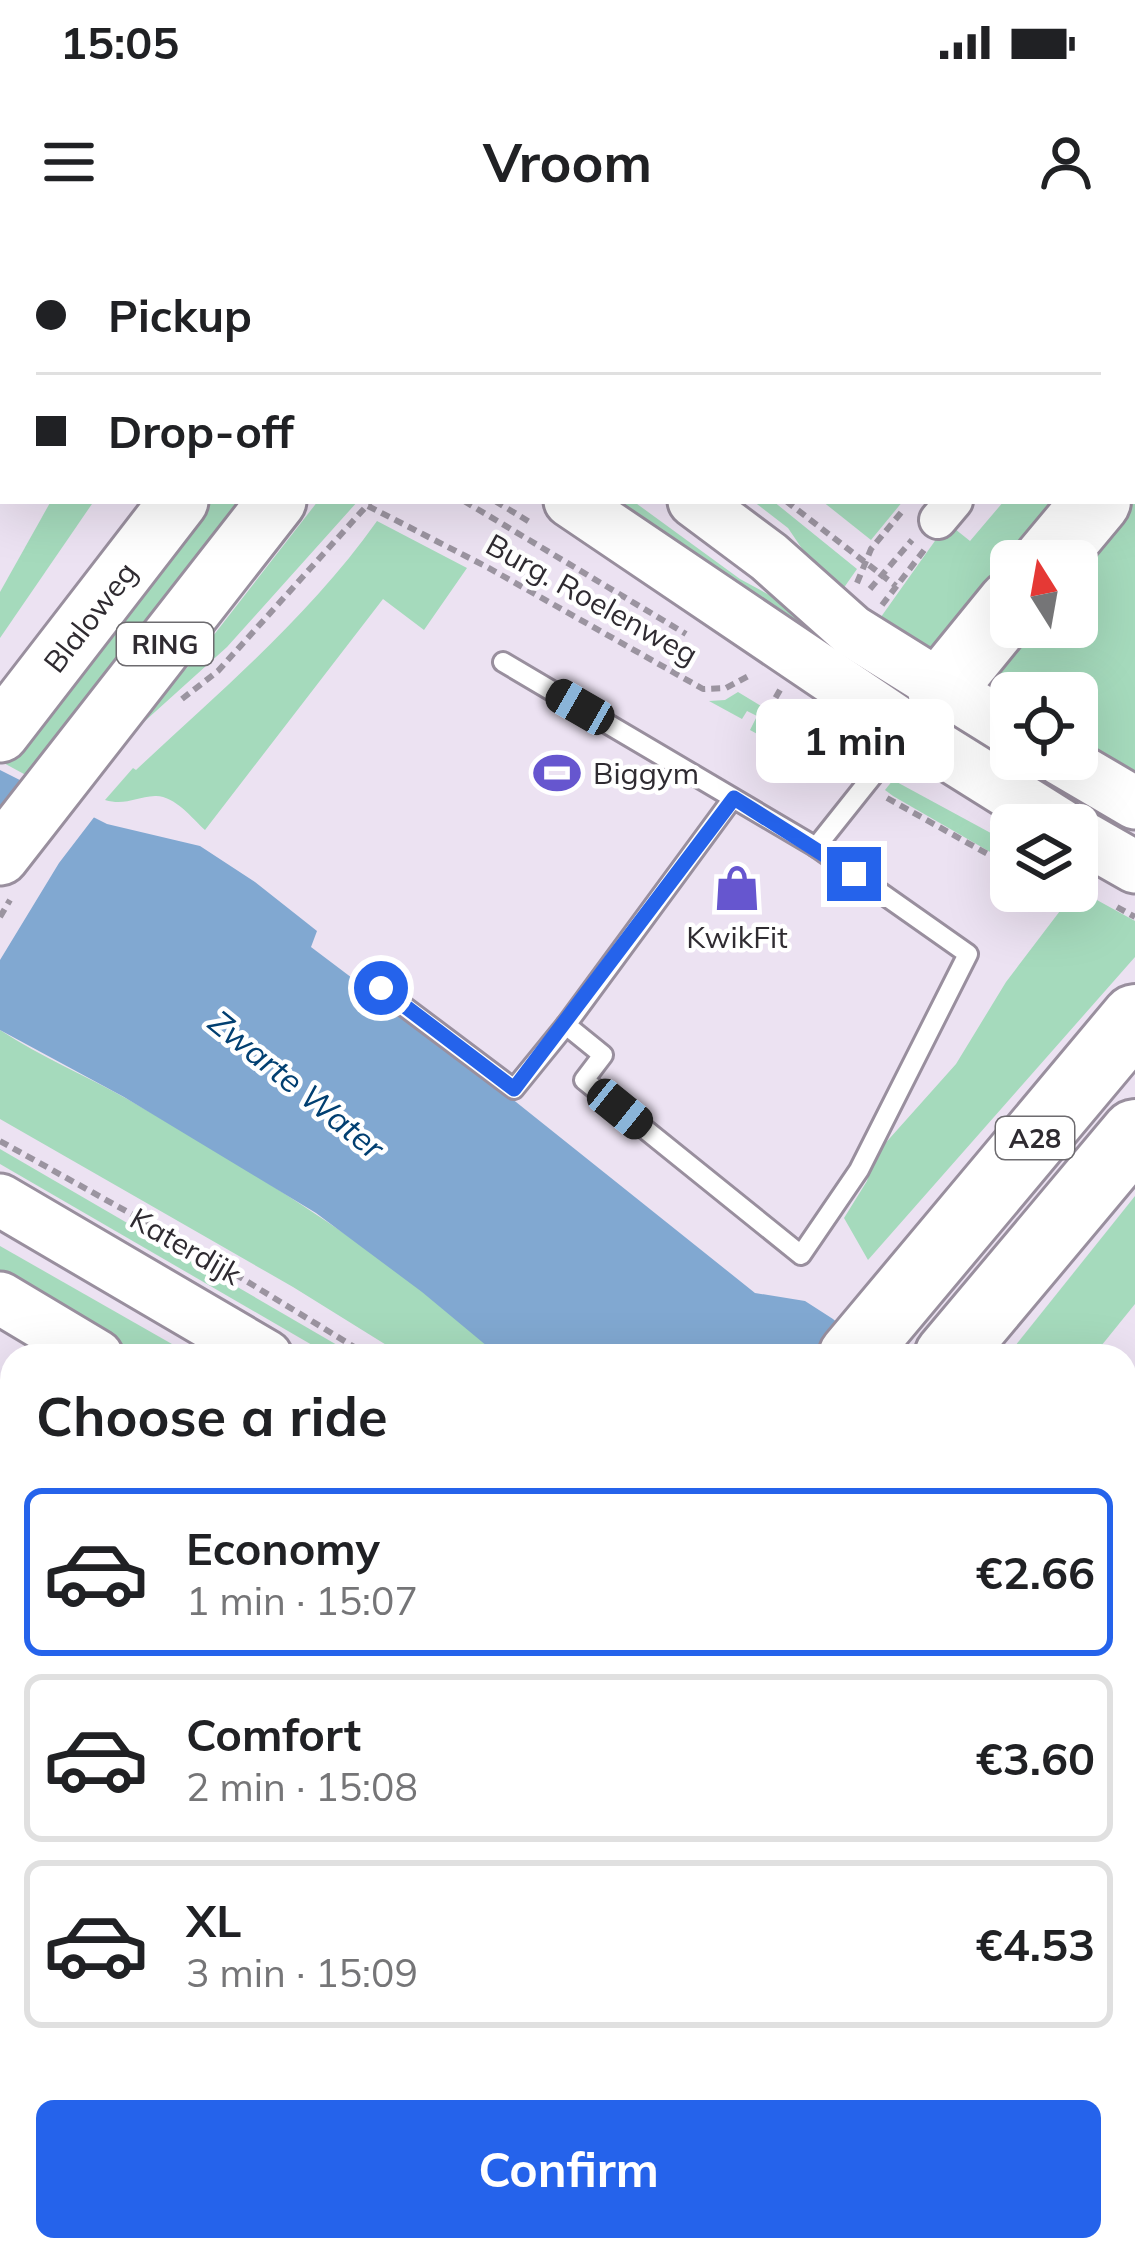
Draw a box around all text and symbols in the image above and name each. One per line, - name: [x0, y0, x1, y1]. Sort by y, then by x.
- text: 15:05: [60, 14, 179, 70]
- text: Vroom: [483, 128, 652, 196]
- icon: menu: [36, 129, 102, 195]
- icon: person: [1033, 129, 1099, 195]
- text: Pickup: [108, 287, 252, 343]
- text: Drop-off: [108, 403, 294, 459]
- street label: Burg. Roelenweg: [480, 525, 704, 673]
- north arrow: [990, 540, 1098, 648]
- map controls: [990, 540, 1098, 912]
- street label: Blaloweg: [35, 554, 145, 680]
- road number: RING: [117, 623, 213, 665]
- button: locate: [990, 672, 1098, 780]
- car: [540, 673, 620, 741]
- callout: 1 min: [755, 700, 953, 784]
- text: 1 min: [804, 716, 906, 765]
- sports icon: Biggym: [532, 748, 582, 798]
- place label: Biggym: [593, 754, 699, 792]
- button: layers: [990, 804, 1098, 912]
- route end: [827, 847, 881, 901]
- shop icon: KwikFit: [712, 863, 762, 913]
- place label: KwikFit: [686, 918, 788, 956]
- route start: [354, 961, 408, 1015]
- water label: Zwarte Water: [201, 1001, 394, 1168]
- car: [581, 1072, 659, 1146]
- road number: A28: [996, 1117, 1074, 1159]
- street label: Katerdijk: [124, 1199, 249, 1293]
- text: Choose a ride: [36, 1382, 388, 1450]
- icon: car: [42, 1518, 150, 1626]
- text: Economy: [186, 1520, 380, 1576]
- text: €2.66: [976, 1544, 1095, 1600]
- text: 1 min · 15:07: [186, 1576, 418, 1625]
- icon: car: [42, 1704, 150, 1812]
- text: Comfort: [186, 1706, 361, 1762]
- text: €3.60: [976, 1730, 1095, 1786]
- text: 2 min · 15:08: [186, 1762, 418, 1811]
- icon: car: [42, 1890, 150, 1998]
- text: XL: [186, 1892, 241, 1948]
- text: €4.53: [976, 1916, 1095, 1972]
- text: 3 min · 15:09: [186, 1948, 418, 1997]
- button: Confirm: [36, 2100, 1101, 2238]

